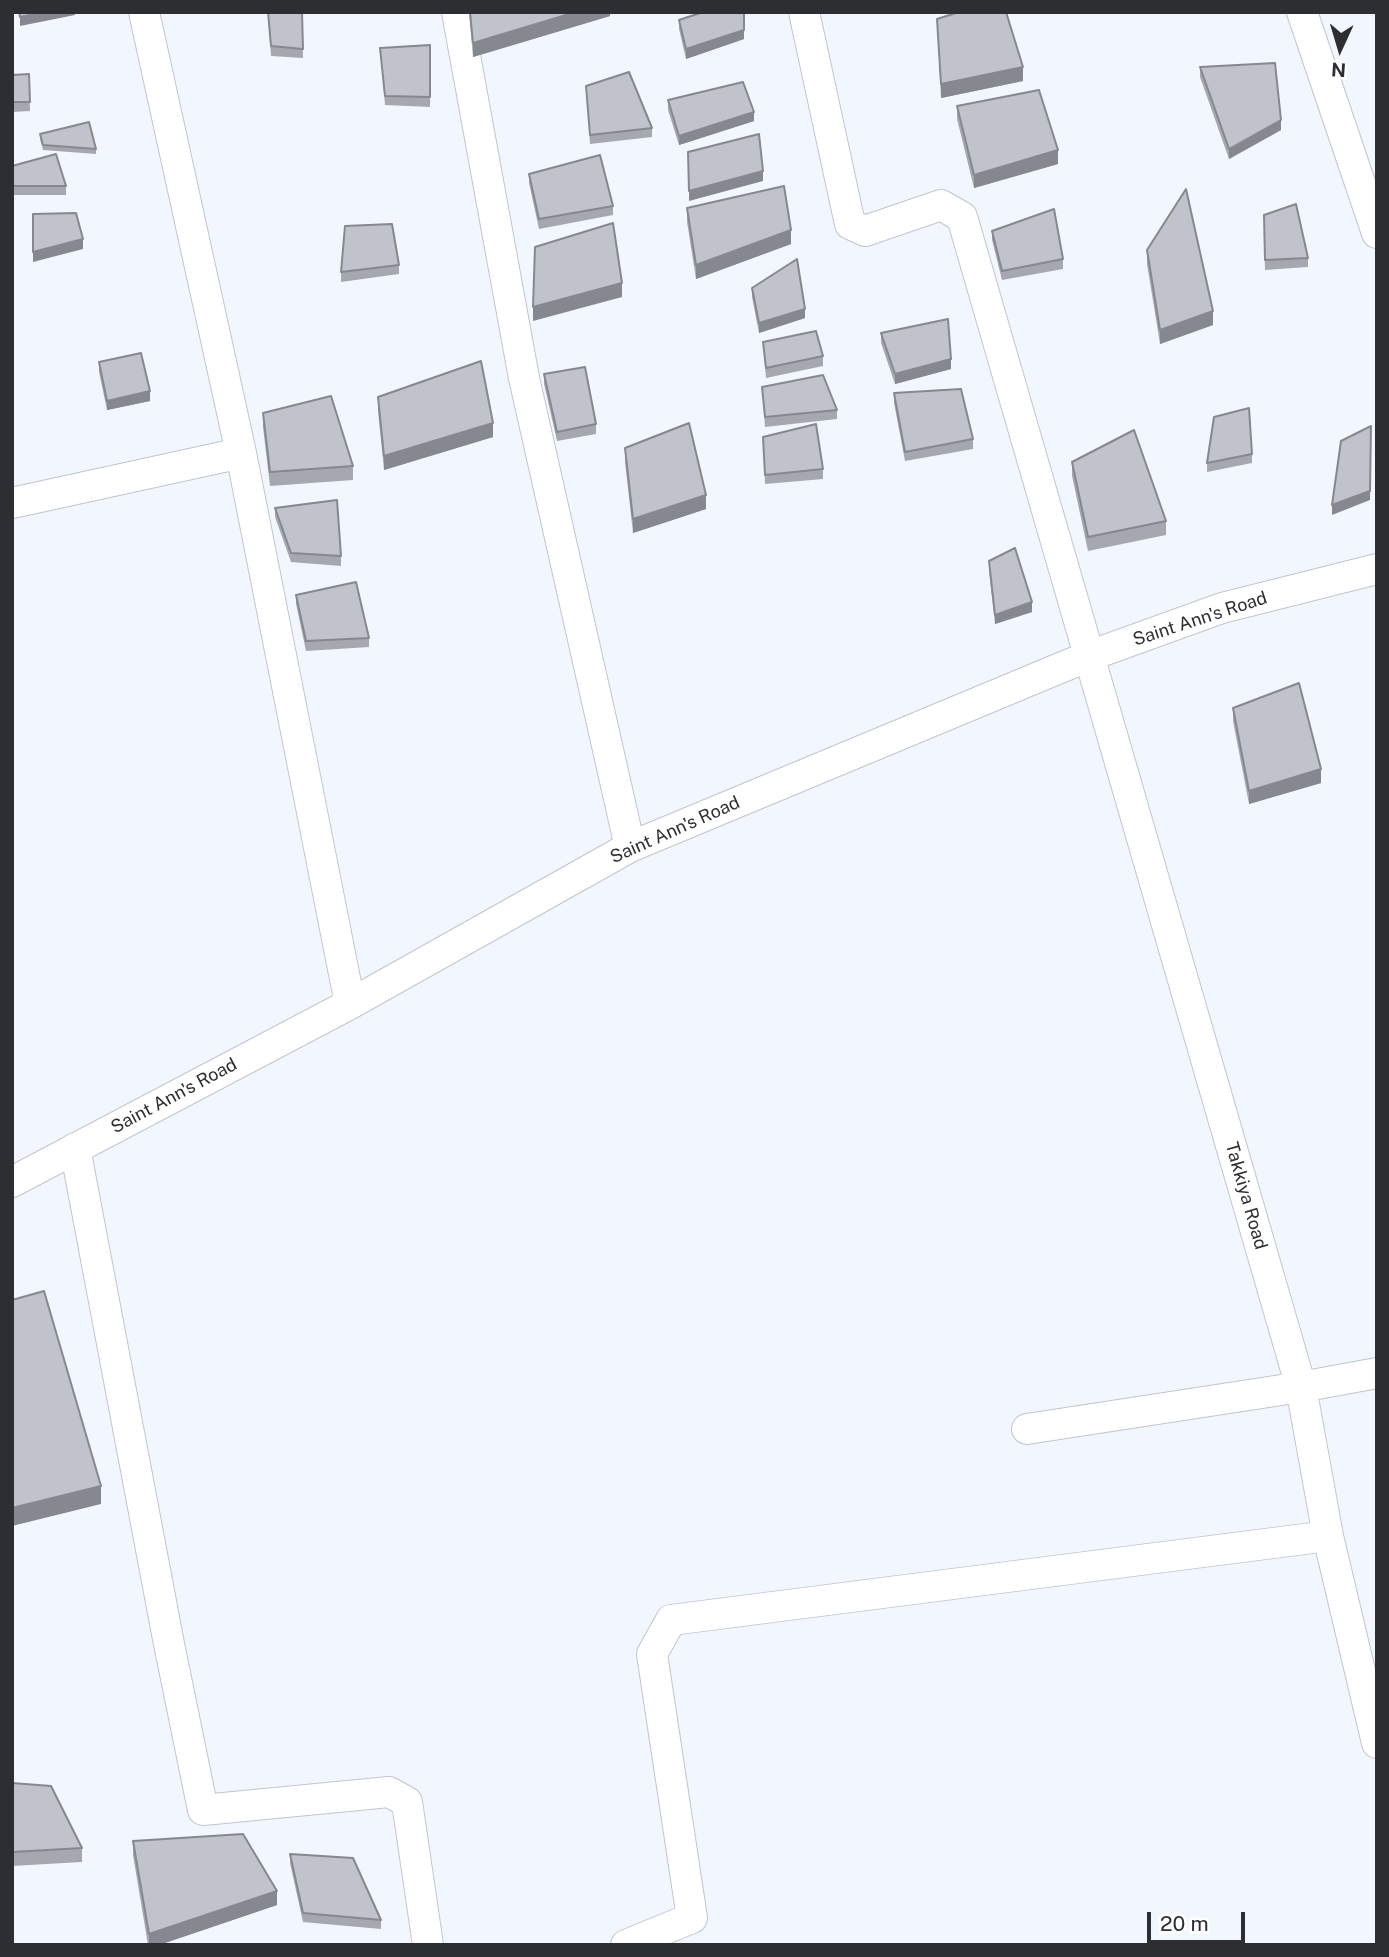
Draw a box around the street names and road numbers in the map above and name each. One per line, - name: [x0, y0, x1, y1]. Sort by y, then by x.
- street label: Saint Ann's Road: [1130, 587, 1270, 651]
- street label: Saint Ann's Road: [607, 792, 743, 868]
- street label: Saint Ann's Road: [107, 1054, 241, 1138]
- street label: Takkiya Road: [1220, 1140, 1272, 1252]

